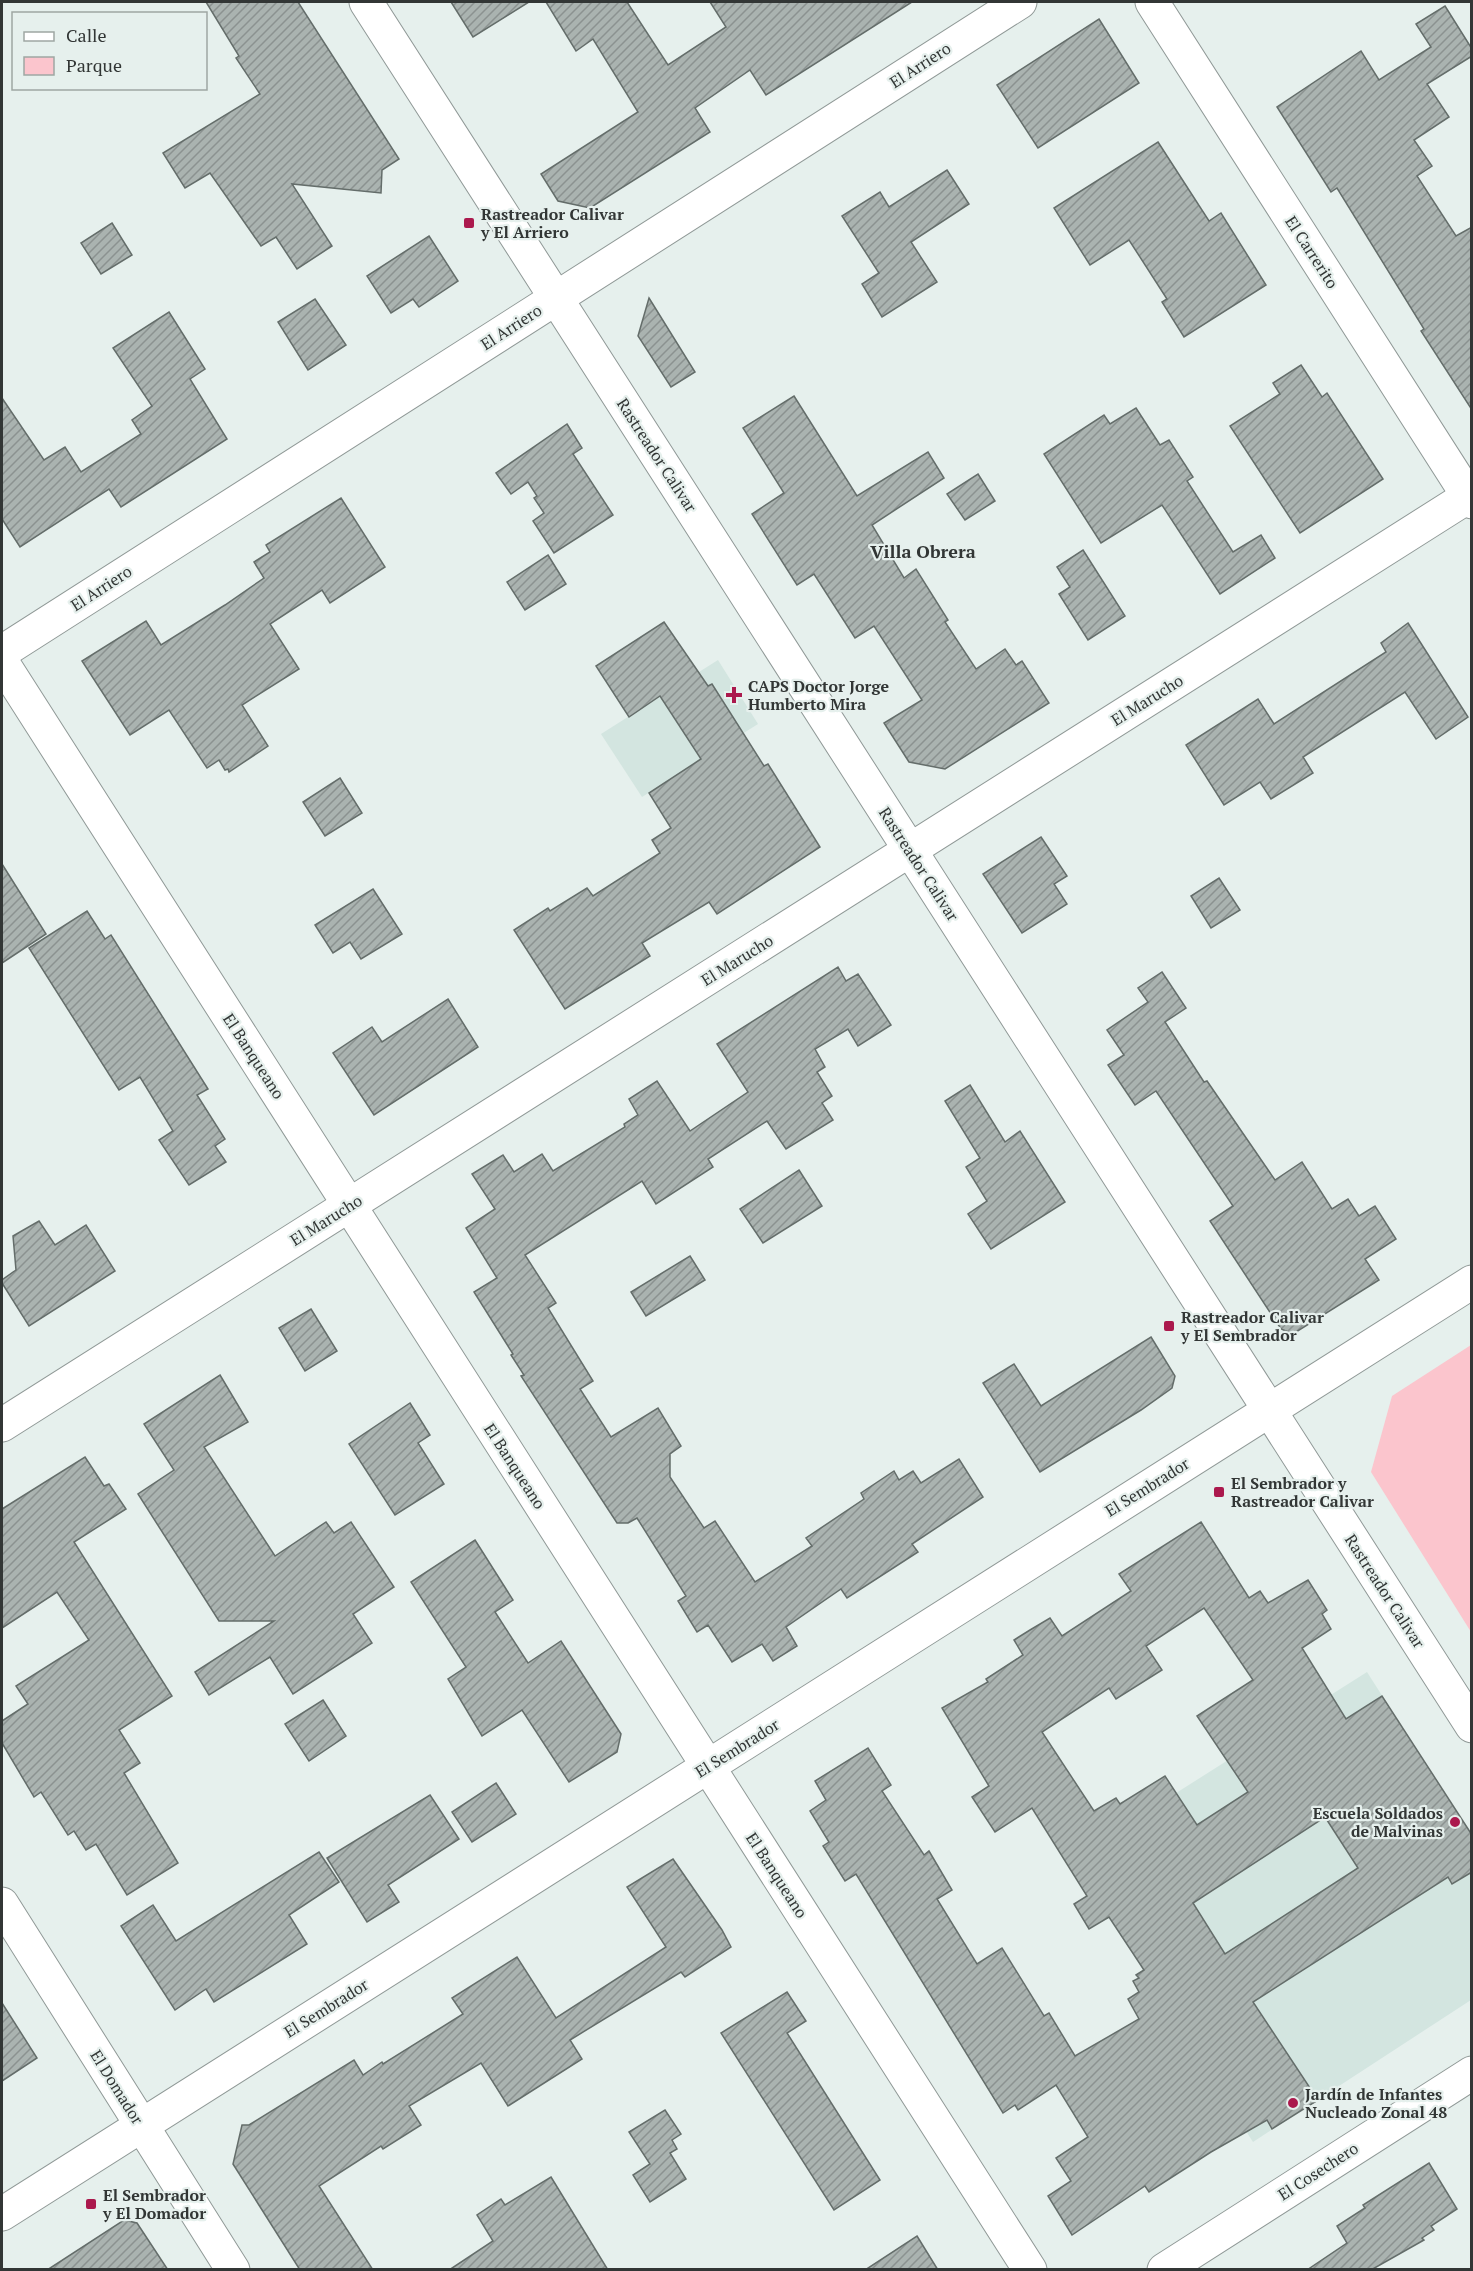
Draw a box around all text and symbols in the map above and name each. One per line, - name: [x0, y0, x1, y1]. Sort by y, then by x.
- legend: [12, 12, 207, 90]
- text: Calle: [66, 23, 107, 47]
- street label: El Arriero: [885, 37, 955, 93]
- text: Parque: [66, 53, 122, 77]
- place label: Rastreador Calivar y El Arriero: [480, 203, 624, 243]
- street label: El Carrerito: [1280, 211, 1344, 293]
- marker: Rastreador Calivar y El Arriero: [462, 216, 476, 230]
- street label: El Arriero: [476, 299, 546, 355]
- street label: Rastreador Calivar: [612, 394, 703, 517]
- district label: Villa Obrera: [870, 539, 976, 563]
- street label: El Arriero: [66, 560, 136, 616]
- street label: El Marucho: [1107, 669, 1187, 731]
- place label: CAPS Doctor Jorge Humberto Mira: [748, 675, 889, 715]
- marker: CAPS Doctor Jorge Humberto Mira: [725, 686, 743, 704]
- street label: Rastreador Calivar: [874, 803, 965, 926]
- street label: El Marucho: [697, 929, 777, 991]
- street label: El Banqueano: [218, 1009, 290, 1103]
- street label: El Marucho: [286, 1189, 366, 1251]
- place label: Rastreador Calivar y El Sembrador: [1180, 1306, 1324, 1346]
- marker: Rastreador Calivar y El Sembrador: [1162, 1319, 1176, 1333]
- street label: El Banqueano: [479, 1419, 551, 1513]
- street label: El Sembrador: [1101, 1452, 1194, 1522]
- place label: El Sembrador y Rastreador Calivar: [1231, 1472, 1374, 1512]
- marker: El Sembrador y Rastreador Calivar: [1212, 1485, 1226, 1499]
- street label: Rastreador Calivar: [1340, 1530, 1431, 1653]
- street label: El Sembrador: [691, 1713, 784, 1783]
- place label: Escuela Soldados de Malvinas: [1313, 1802, 1443, 1842]
- marker: Escuela Soldados de Malvinas: [1448, 1815, 1462, 1829]
- street label: El Banqueano: [741, 1828, 813, 1922]
- street label: El Sembrador: [280, 1973, 373, 2043]
- street label: El Domador: [85, 2046, 149, 2129]
- place label: Jardín de Infantes Nucleado Zonal 48: [1305, 2083, 1447, 2123]
- marker: Jardín de Infantes Nucleado Zonal 48: [1286, 2096, 1300, 2110]
- street label: El Cosechero: [1274, 2137, 1363, 2205]
- place label: El Sembrador y El Domador: [102, 2184, 206, 2224]
- marker: El Sembrador y El Domador: [84, 2197, 98, 2211]

